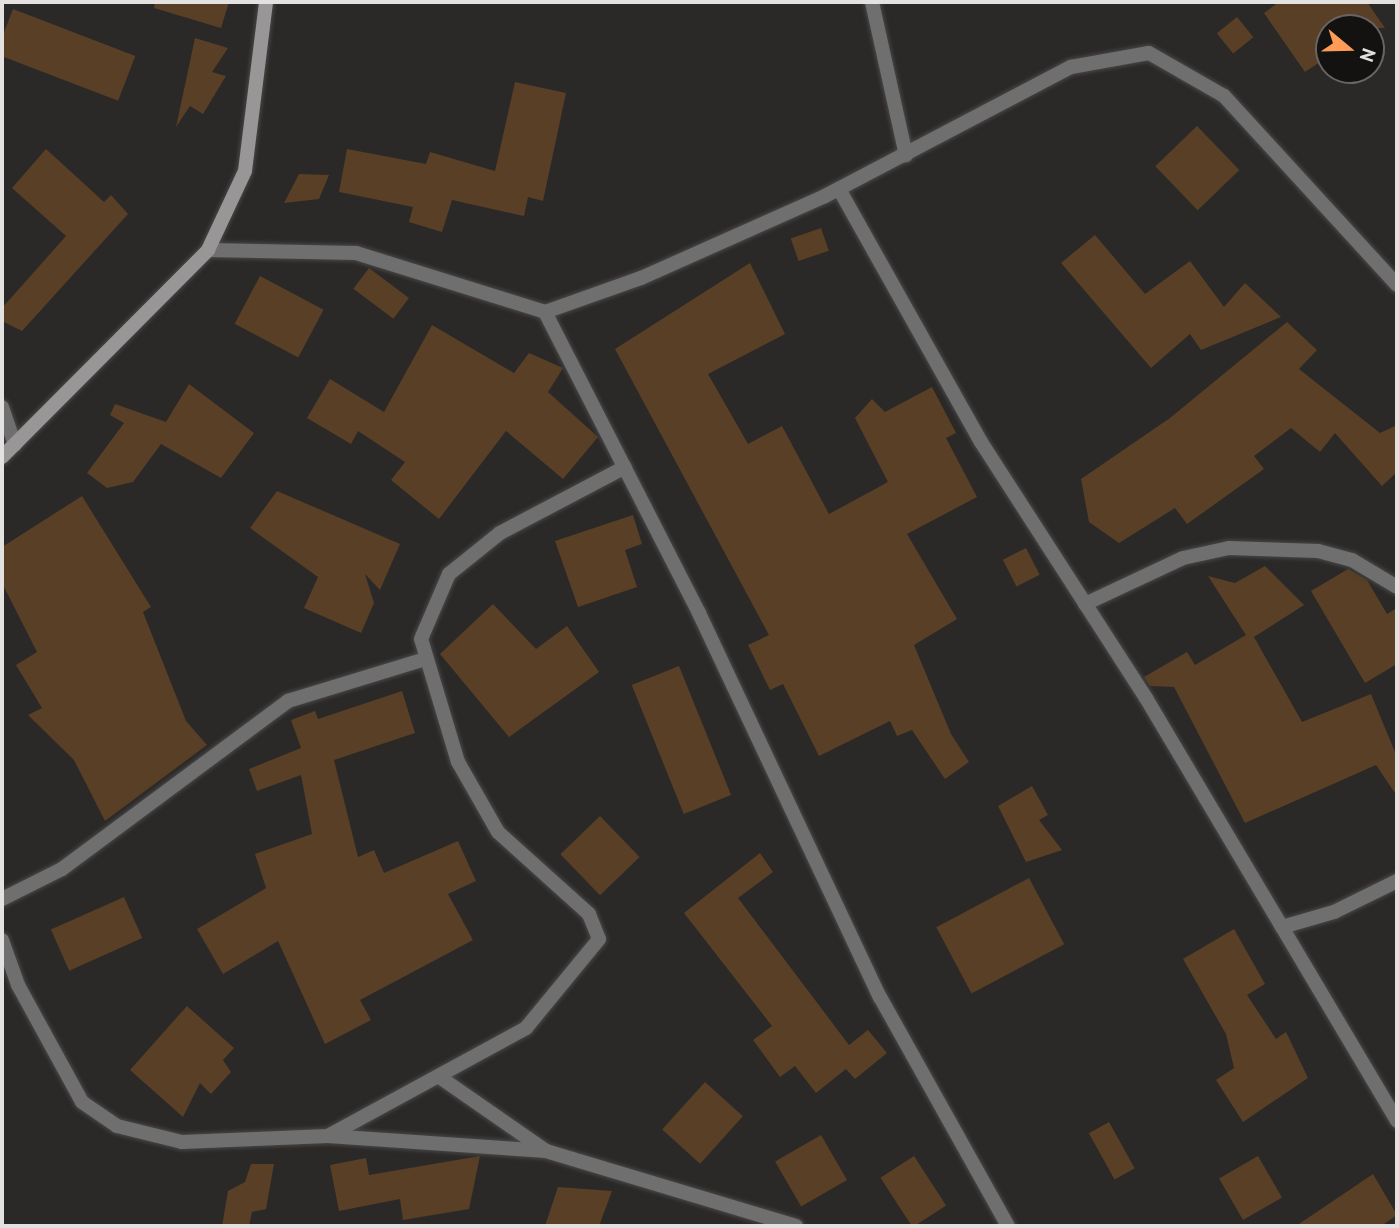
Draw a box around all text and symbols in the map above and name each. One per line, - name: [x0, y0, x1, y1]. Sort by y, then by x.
- north arrow: [1315, 14, 1385, 84]
- text: N: [1355, 45, 1381, 65]

